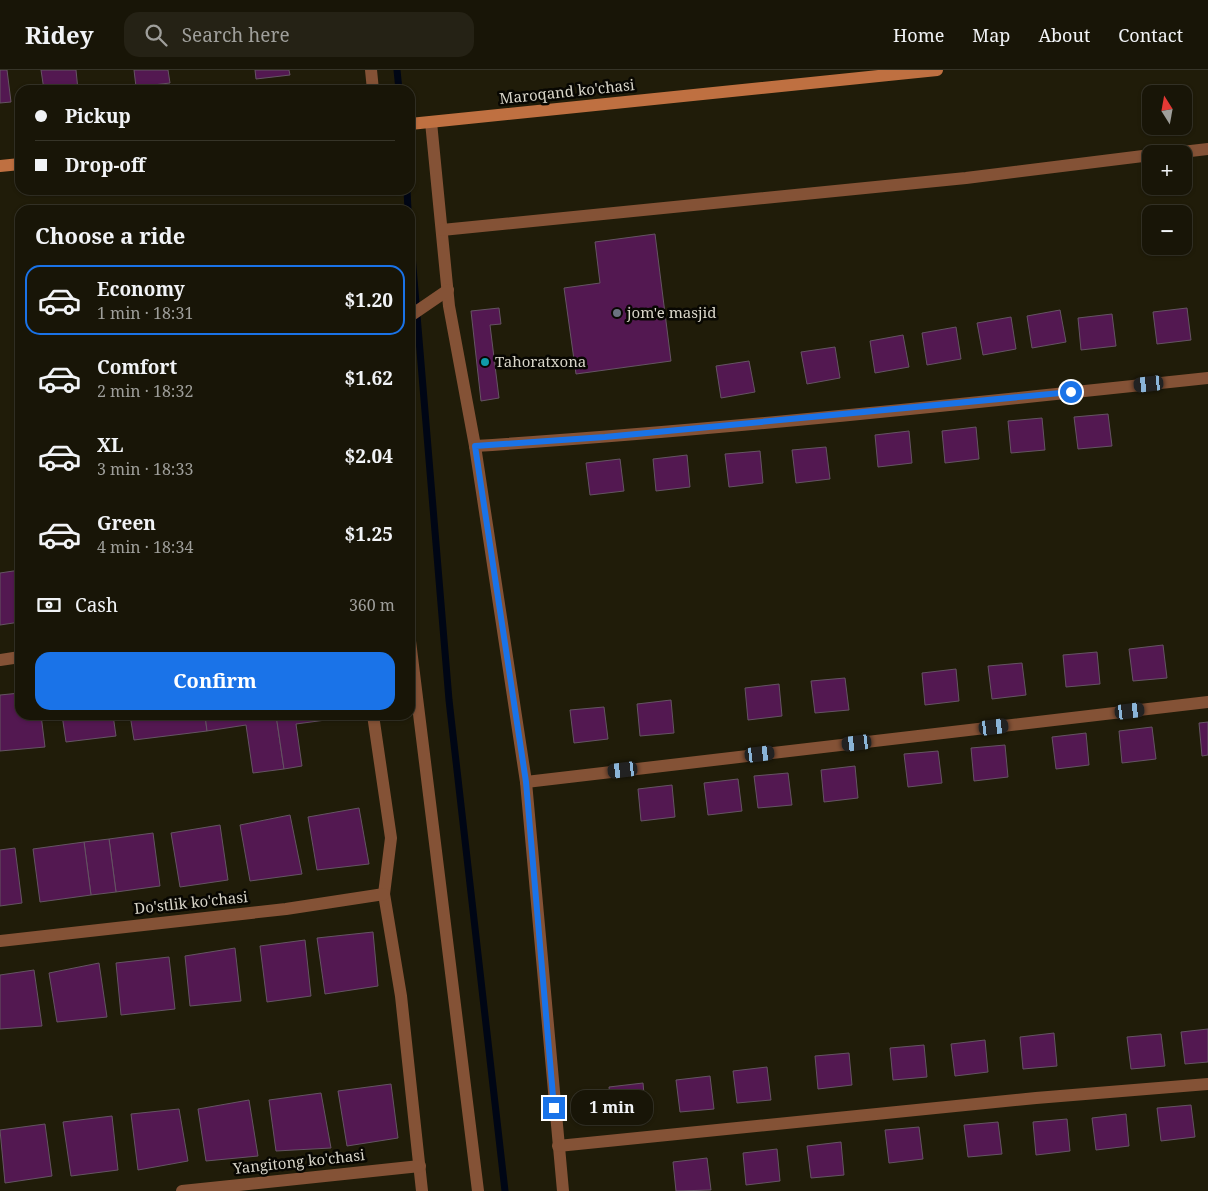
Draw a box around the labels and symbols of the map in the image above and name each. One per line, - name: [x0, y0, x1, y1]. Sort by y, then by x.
- street label: Maroqand ko'chasi: [498, 74, 636, 108]
- north arrow: [1142, 85, 1192, 135]
- place label: jom'e masjid: [626, 302, 717, 322]
- marker: jom'e masjid: [611, 307, 623, 319]
- place label: Tahoratxona: [495, 351, 586, 371]
- marker: Tahoratxona: [479, 356, 491, 368]
- car: [1133, 375, 1164, 393]
- route start: [1060, 381, 1082, 403]
- car: [1114, 702, 1145, 720]
- car: [978, 718, 1009, 736]
- car: [841, 734, 872, 752]
- car: [744, 745, 775, 763]
- car: [607, 761, 638, 779]
- street label: Do'stlik ko'chasi: [133, 886, 249, 918]
- callout: 1 min: [572, 1090, 654, 1126]
- route end: [543, 1097, 565, 1119]
- street label: Yangitong ko'chasi: [231, 1144, 366, 1178]

